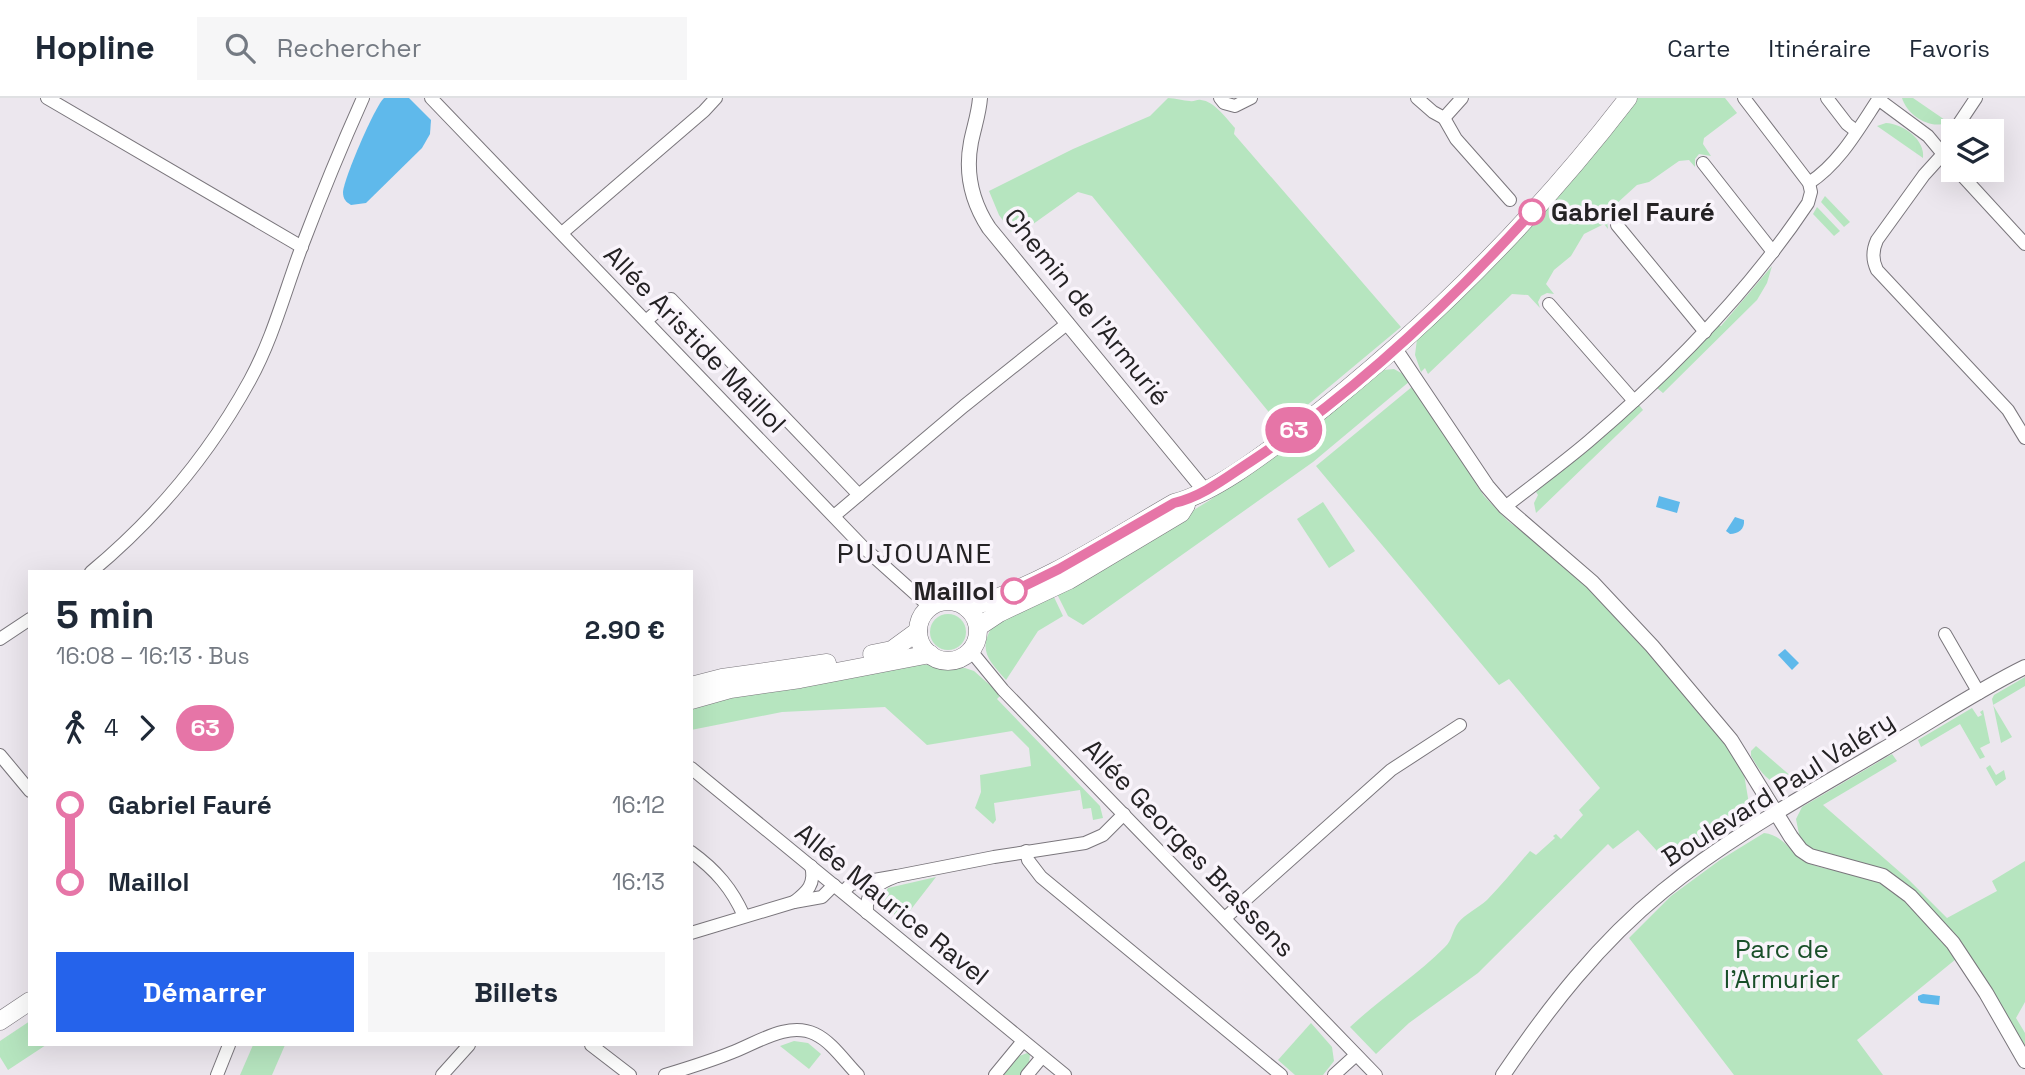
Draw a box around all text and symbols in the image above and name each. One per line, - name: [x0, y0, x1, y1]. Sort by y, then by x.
- search box: [197, 17, 687, 80]
- text: Hopline: [35, 27, 155, 69]
- icon: search: [221, 29, 259, 67]
- text: Rechercher: [277, 31, 422, 65]
- text: Carte: [1667, 33, 1730, 64]
- text: Itinéraire: [1768, 33, 1871, 64]
- text: Favoris: [1909, 33, 1990, 64]
- map controls: [1941, 119, 2004, 182]
- button: layers: [1941, 119, 2004, 182]
- place label: Gabriel Fauré: [1551, 195, 1715, 229]
- marker: Gabriel Fauré: [1519, 199, 1545, 225]
- street label: Chemin de l'Armurié: [997, 201, 1177, 413]
- street label: Allée Aristide Maillol: [597, 238, 793, 440]
- line badge: 63: [1262, 407, 1326, 453]
- text: 63: [1279, 414, 1309, 445]
- district label: PUJOUANE: [837, 535, 993, 571]
- place label: Maillol: [913, 574, 995, 608]
- marker: Maillol: [1001, 578, 1027, 604]
- text: 5 min: [56, 591, 154, 639]
- text: 2.90 €: [585, 613, 665, 647]
- text: 16:08 – 16:13 · Bus: [56, 641, 250, 671]
- street label: Boulevard Paul Valéry: [1655, 704, 1901, 874]
- icon: walk: [56, 709, 94, 747]
- icon: forward: [128, 709, 166, 747]
- text: 63: [190, 712, 220, 743]
- text: 4: [104, 713, 118, 743]
- street label: Allée Georges Brassens: [1076, 732, 1302, 964]
- text: Gabriel Fauré: [108, 788, 272, 822]
- text: 16:12: [612, 790, 665, 820]
- street label: Allée Maurice Ravel: [788, 815, 996, 993]
- text: Maillol: [108, 865, 190, 899]
- text: 16:13: [612, 867, 665, 897]
- park label: Parc de l'Armurier: [1724, 932, 1840, 996]
- button: Démarrer: [56, 952, 354, 1032]
- button: Billets: [368, 952, 665, 1032]

